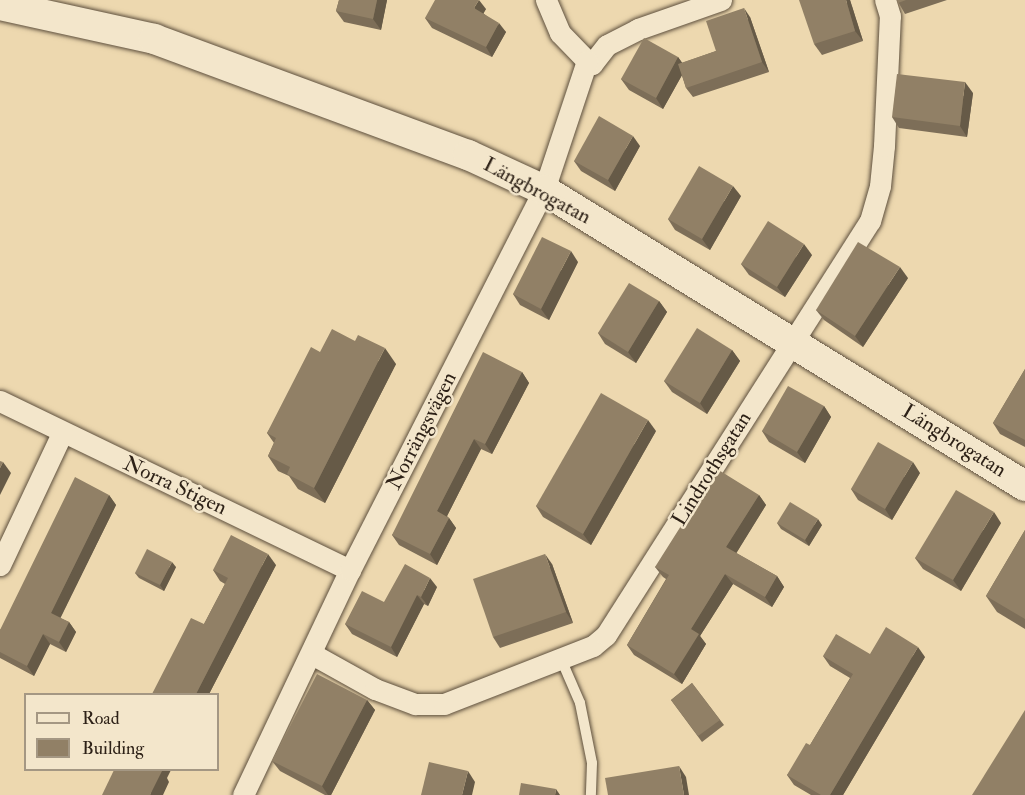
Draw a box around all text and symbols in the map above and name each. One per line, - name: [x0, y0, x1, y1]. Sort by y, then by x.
- street label: Längbrogatan: [479, 152, 595, 230]
- street label: Norrängsvägen: [382, 368, 462, 494]
- street label: Längbrogatan: [897, 399, 1011, 483]
- street label: Lindrothsgatan: [667, 407, 757, 531]
- street label: Norra Stigen: [119, 451, 231, 521]
- legend: [24, 693, 219, 771]
- text: Road: [82, 707, 120, 730]
- text: Building: [82, 737, 144, 760]

